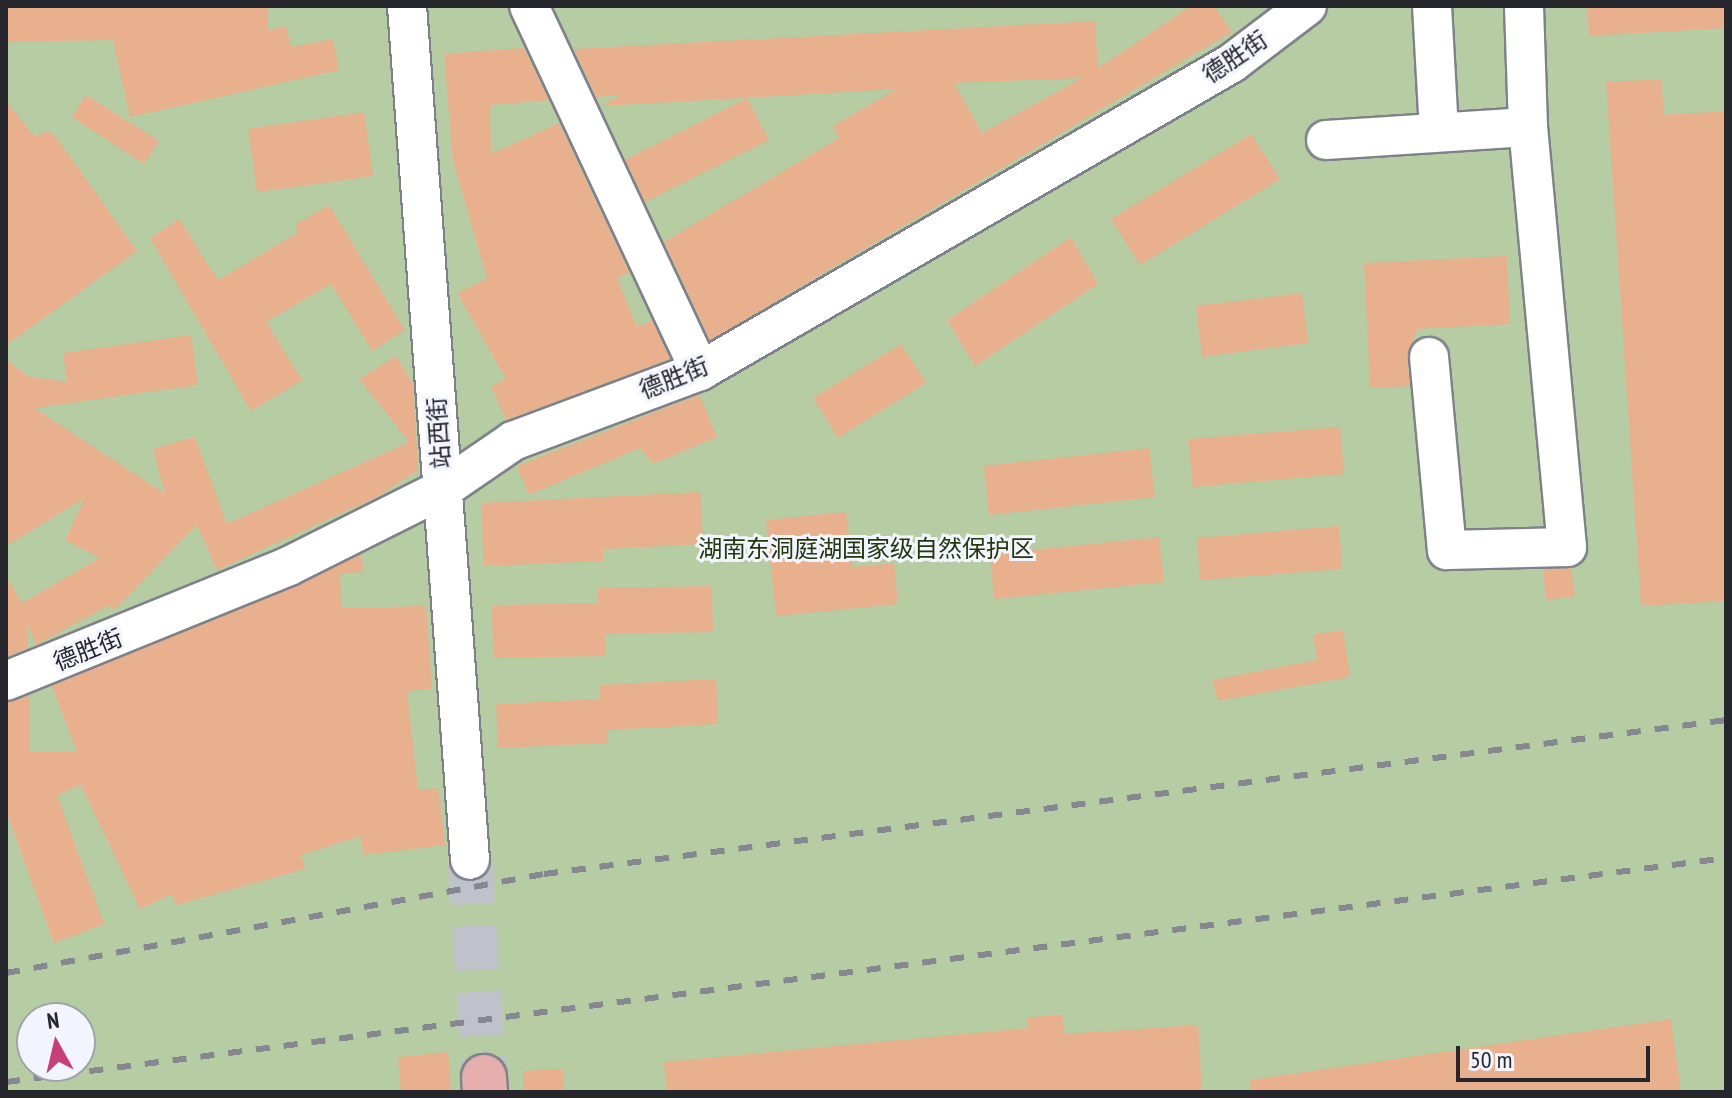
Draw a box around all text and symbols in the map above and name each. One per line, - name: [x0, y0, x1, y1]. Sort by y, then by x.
- street label: 德胜街: [1197, 25, 1273, 89]
- street label: 德胜街: [635, 351, 713, 405]
- street label: 站西街: [422, 396, 456, 470]
- park label: 湖南东洞庭湖国家级自然保护区: [698, 535, 1034, 563]
- street label: 德胜街: [49, 623, 127, 677]
- north arrow: [16, 1002, 96, 1082]
- text: N: [45, 1006, 61, 1035]
- scale bar: [1460, 1030, 1654, 1080]
- text: 50 m: [1470, 1044, 1512, 1075]

